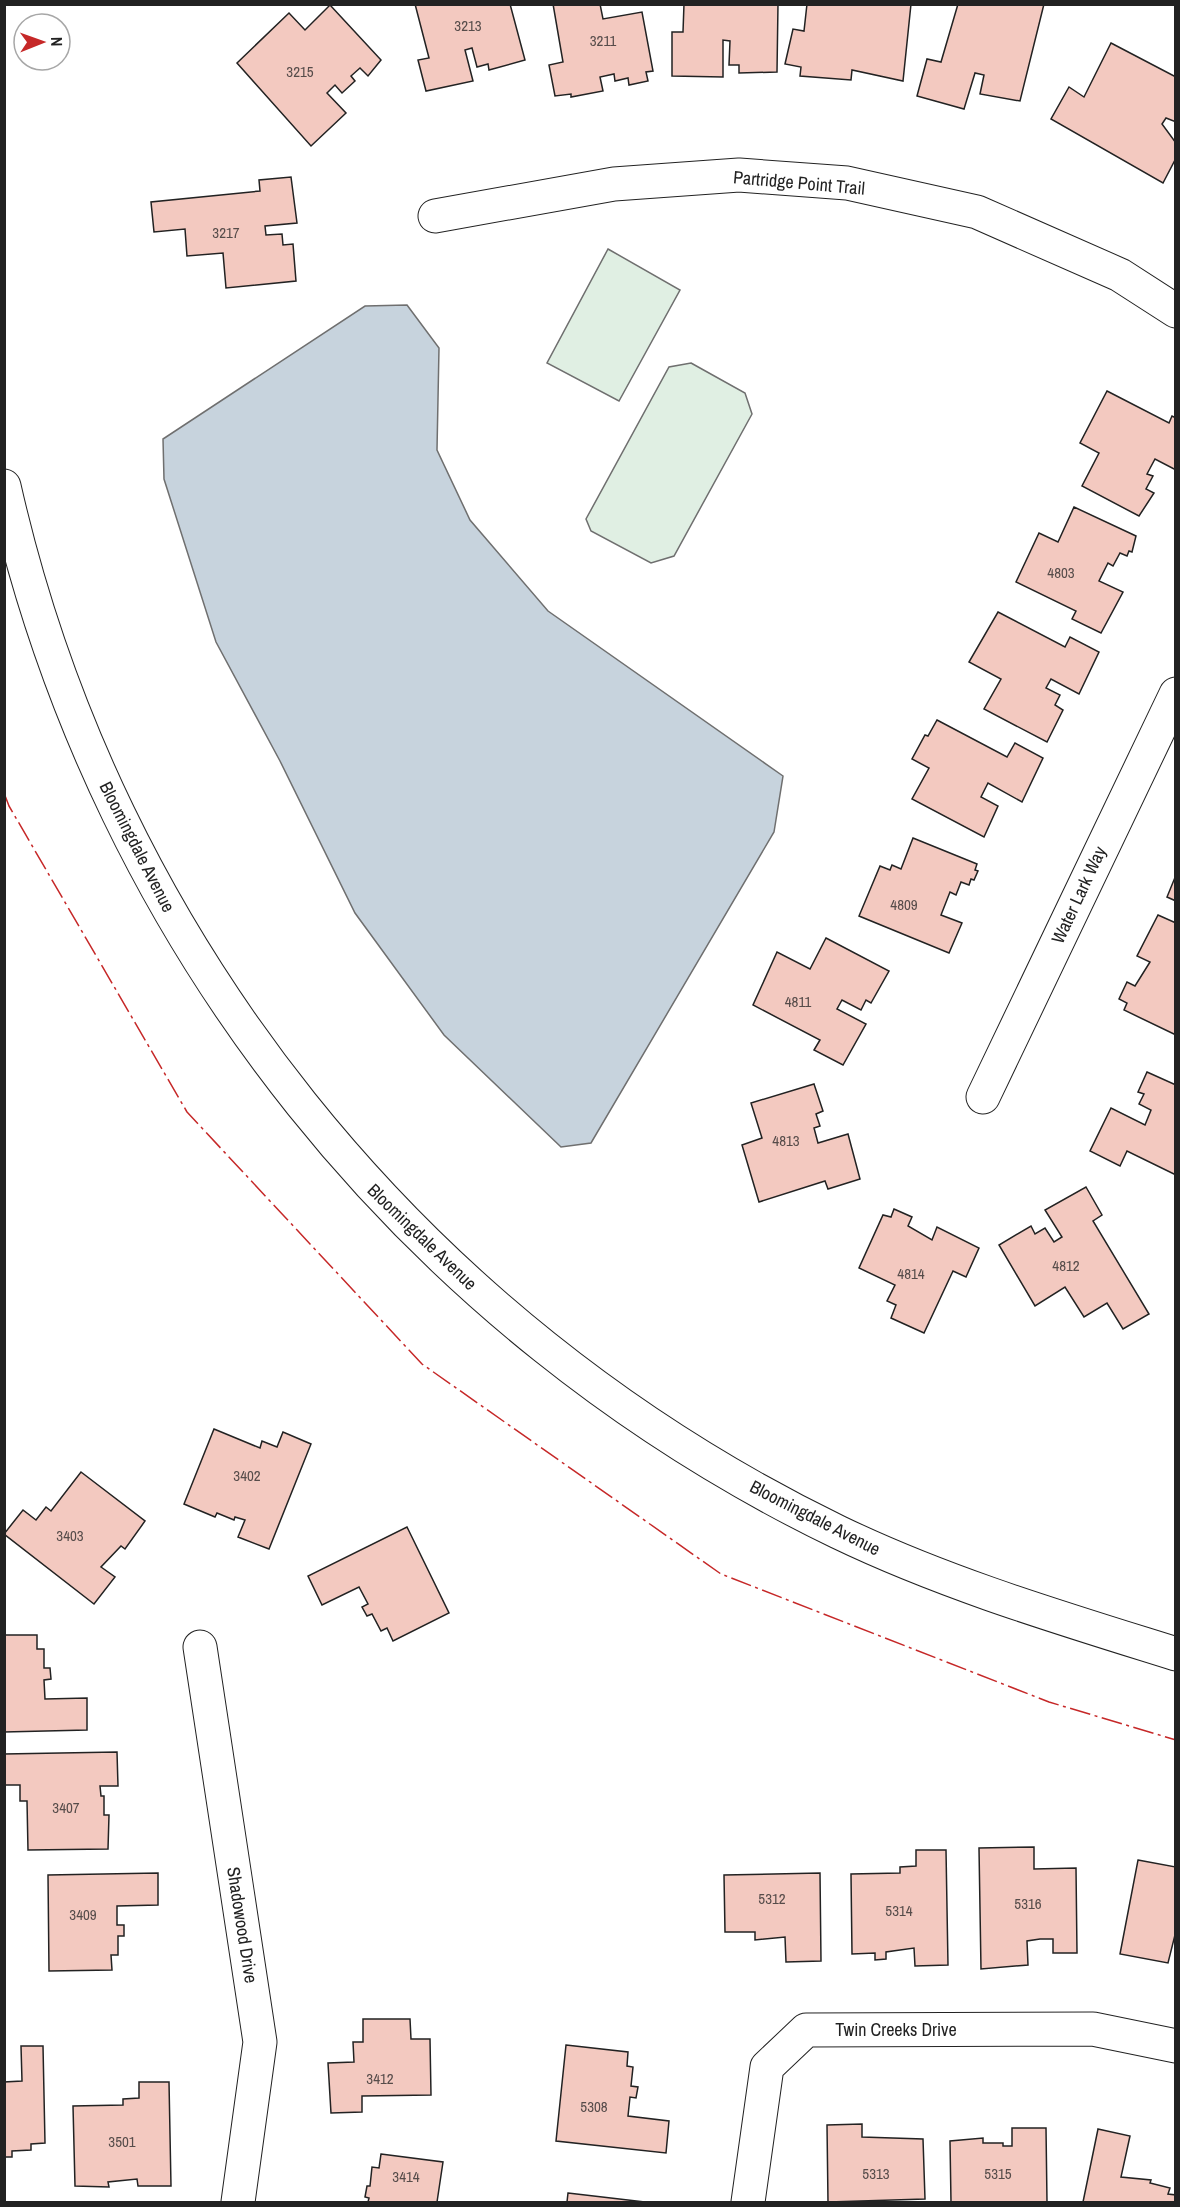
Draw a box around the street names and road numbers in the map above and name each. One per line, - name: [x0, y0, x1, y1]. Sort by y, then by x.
- street label: Partridge Point Trail: [732, 164, 866, 201]
- street label: Bloomingdale Avenue: [94, 777, 181, 916]
- street label: Water Lark Way: [1045, 841, 1112, 948]
- street label: Bloomingdale Avenue: [362, 1178, 483, 1295]
- street label: Bloomingdale Avenue: [746, 1474, 885, 1561]
- street label: Shadowood Drive: [221, 1865, 264, 1985]
- street label: Twin Creeks Drive: [835, 2017, 957, 2042]

